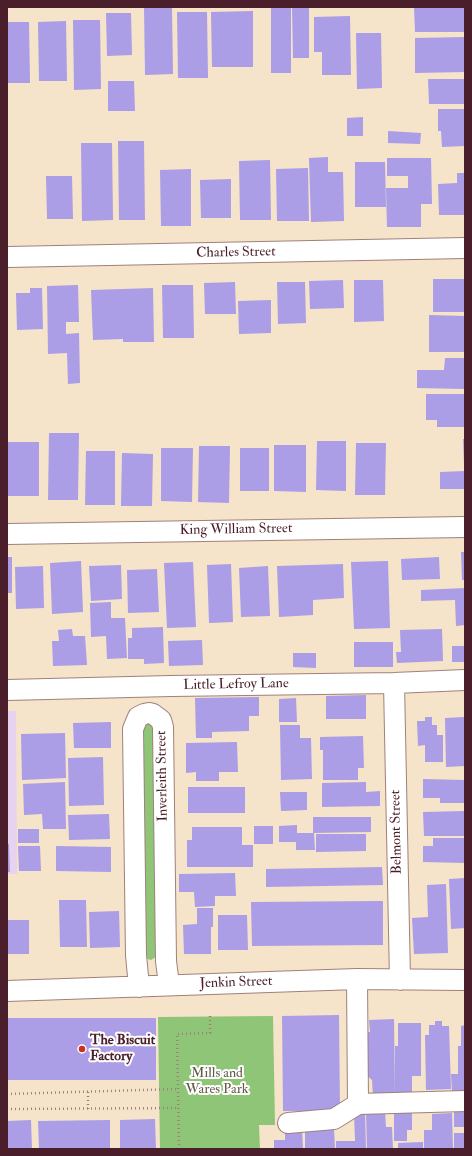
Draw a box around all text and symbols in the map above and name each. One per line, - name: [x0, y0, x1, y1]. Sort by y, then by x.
- street label: Charles Street: [196, 244, 276, 262]
- street label: King William Street: [179, 521, 293, 539]
- street label: Little Lefroy Lane: [183, 676, 289, 694]
- street label: Inverleith Street: [154, 730, 172, 822]
- street label: Belmont Street: [388, 790, 406, 874]
- street label: Jenkin Street: [199, 973, 273, 993]
- place label: The Biscuit Factory: [90, 1033, 155, 1066]
- marker: The Biscuit Factory: [77, 1044, 87, 1054]
- park label: Mills and Wares Park: [185, 1066, 249, 1098]

